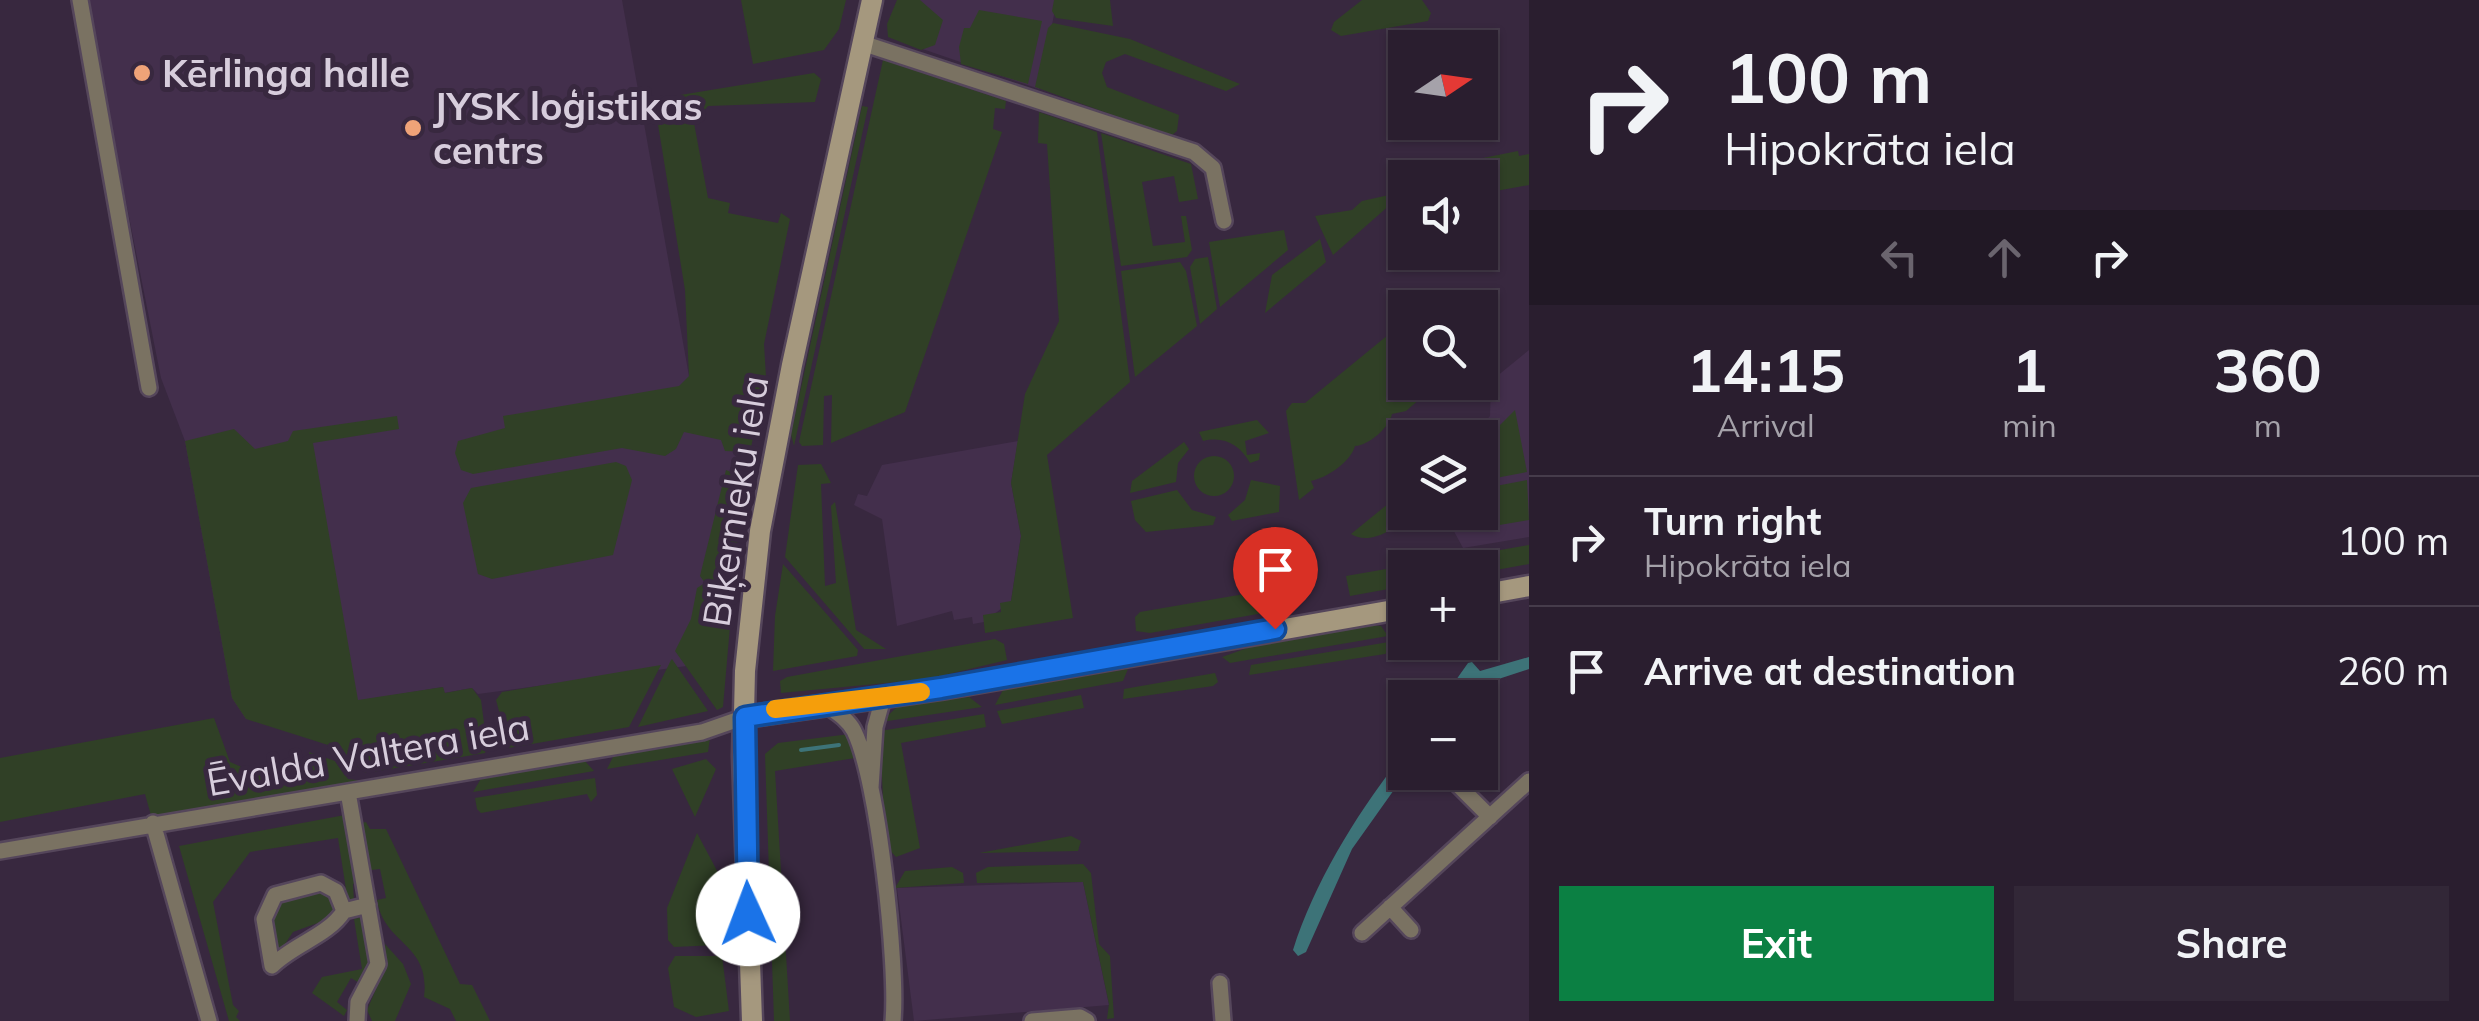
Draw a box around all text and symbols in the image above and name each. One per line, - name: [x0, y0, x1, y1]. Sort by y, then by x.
- north arrow: [1388, 30, 1498, 140]
- map controls: [1388, 30, 1498, 790]
- text: 100 m: [1724, 33, 1932, 121]
- icon: right: [1559, 40, 1689, 170]
- place label: Kērlinga halle: [162, 49, 410, 97]
- marker: Kērlinga halle: [131, 62, 153, 84]
- place label: JYSK loģistikas centrs: [433, 82, 703, 174]
- marker: JYSK loģistikas centrs: [402, 117, 424, 139]
- text: Hipokrāta iela: [1724, 120, 2016, 176]
- button: sound: [1388, 160, 1498, 270]
- icon: left: [1872, 230, 1927, 285]
- icon: ahead: [1977, 230, 2032, 285]
- icon: right: [2082, 230, 2137, 285]
- button: search: [1388, 290, 1498, 400]
- text: 14:15: [1686, 332, 1845, 407]
- text: 1: [2011, 332, 2047, 407]
- text: 360: [2214, 332, 2322, 407]
- street label: Biķernieku iela: [691, 372, 780, 630]
- text: Arrival: [1717, 405, 1815, 445]
- text: min: [2002, 405, 2057, 445]
- text: m: [2254, 405, 2282, 445]
- button: layers: [1388, 420, 1498, 530]
- text: Turn right: [1644, 497, 1821, 545]
- icon: right: [1559, 514, 1614, 569]
- text: 100 m: [2337, 517, 2449, 565]
- pin: [1233, 527, 1318, 630]
- icon: arrive: [1248, 542, 1303, 597]
- text: Hipokrāta iela: [1644, 545, 1852, 585]
- button: +: [1388, 550, 1498, 660]
- icon: arrive: [1559, 644, 1614, 699]
- text: Arrive at destination: [1644, 647, 2016, 695]
- text: 260 m: [2337, 647, 2449, 695]
- button: −: [1388, 680, 1498, 790]
- street label: Ēvalda Valtera iela: [203, 702, 533, 806]
- position arrow: [696, 862, 800, 966]
- button: Exit: [1559, 886, 1994, 1001]
- button: Share: [2014, 886, 2449, 1001]

